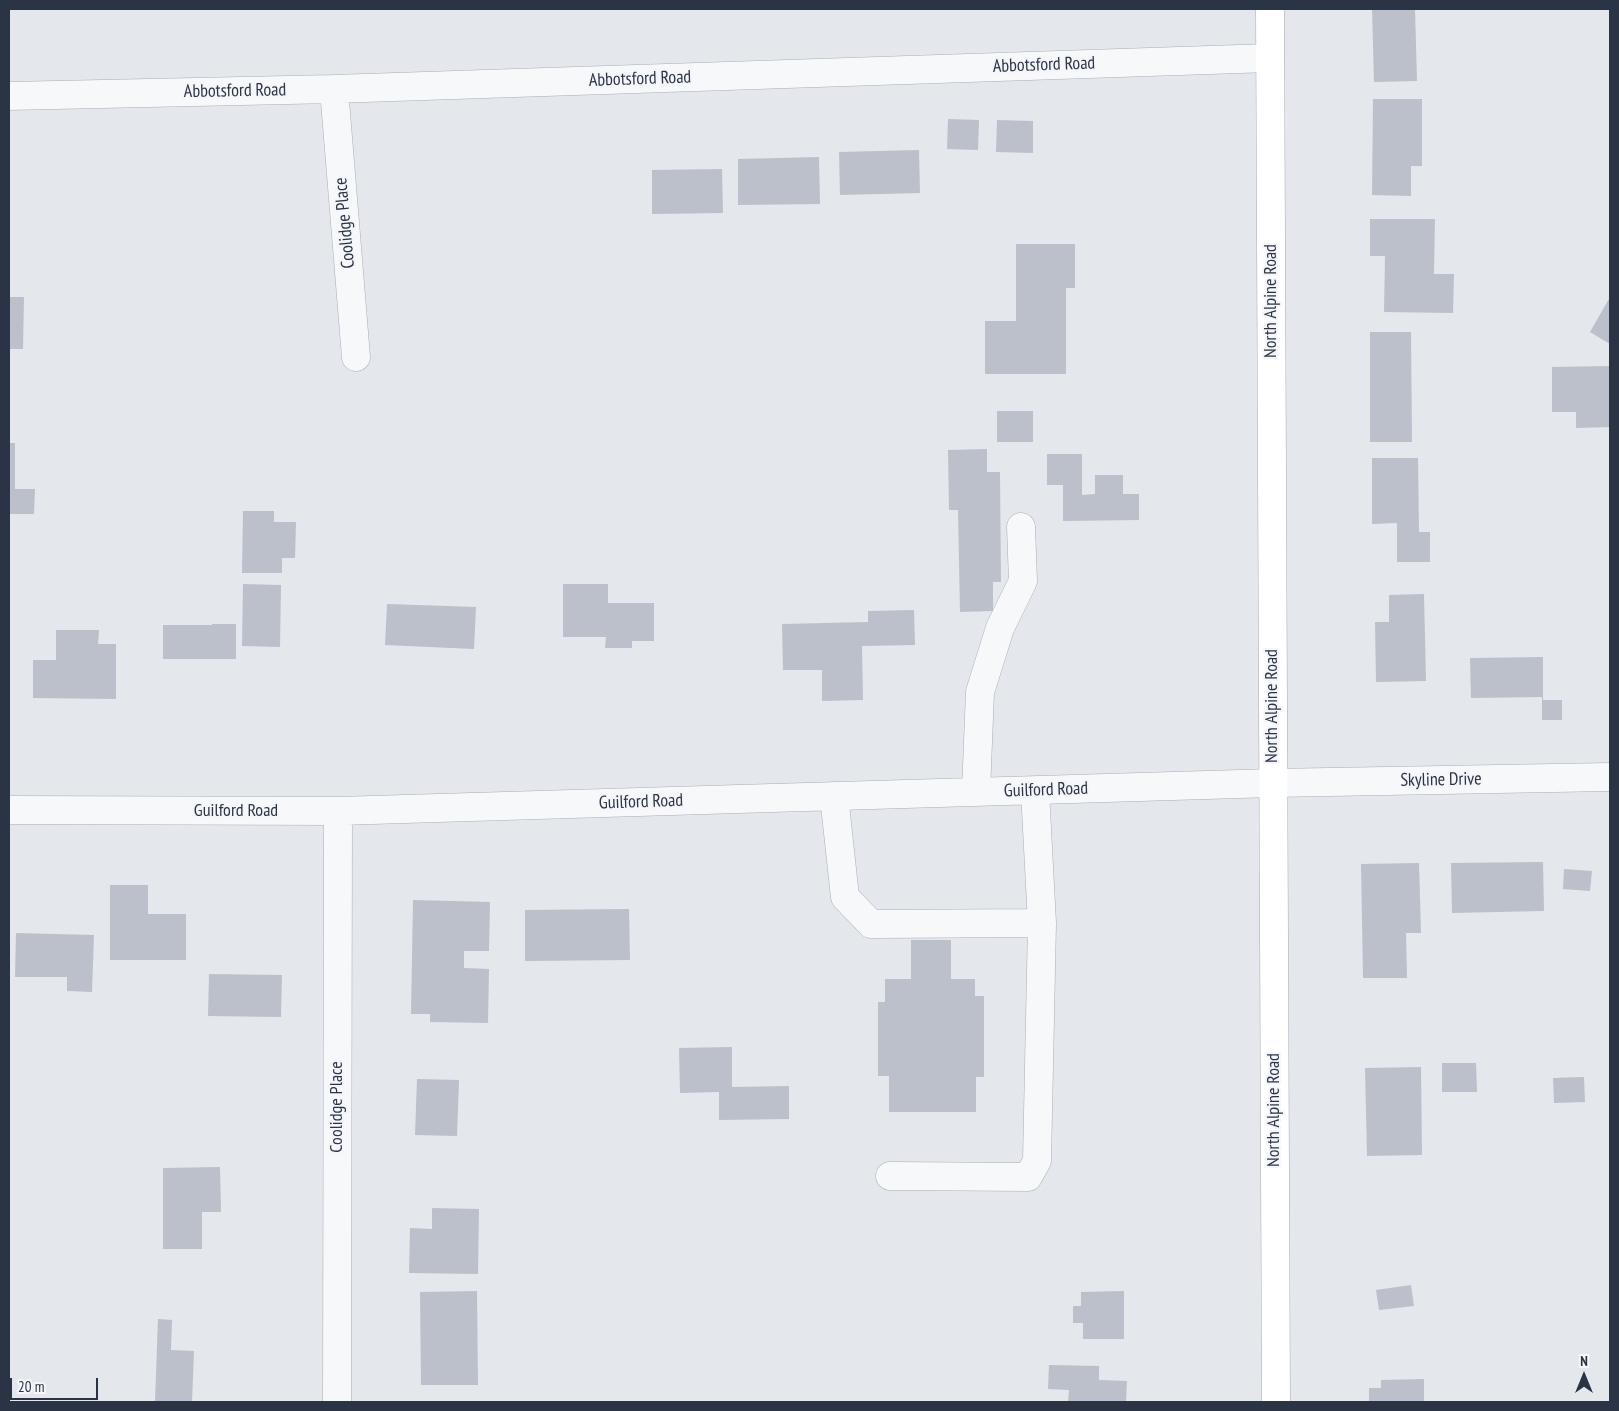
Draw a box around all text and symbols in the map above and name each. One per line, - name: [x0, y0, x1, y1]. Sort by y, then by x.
- street label: Abbotsford Road: [992, 52, 1096, 78]
- street label: Abbotsford Road: [588, 66, 692, 92]
- street label: Abbotsford Road: [184, 79, 286, 103]
- street label: Coolidge Place: [330, 177, 360, 269]
- street label: North Alpine Road: [1260, 244, 1282, 358]
- street label: North Alpine Road: [1261, 649, 1283, 763]
- street label: Skyline Drive: [1400, 768, 1482, 792]
- street label: Guilford Road: [1004, 778, 1088, 802]
- street label: Guilford Road: [599, 790, 683, 814]
- street label: Guilford Road: [194, 800, 278, 822]
- street label: North Alpine Road: [1263, 1053, 1285, 1167]
- street label: Coolidge Place: [326, 1061, 348, 1153]
- north arrow: [1559, 1351, 1609, 1401]
- text: N: [1580, 1352, 1588, 1370]
- scale bar: [12, 1368, 100, 1400]
- text: 20 m: [18, 1377, 44, 1396]

